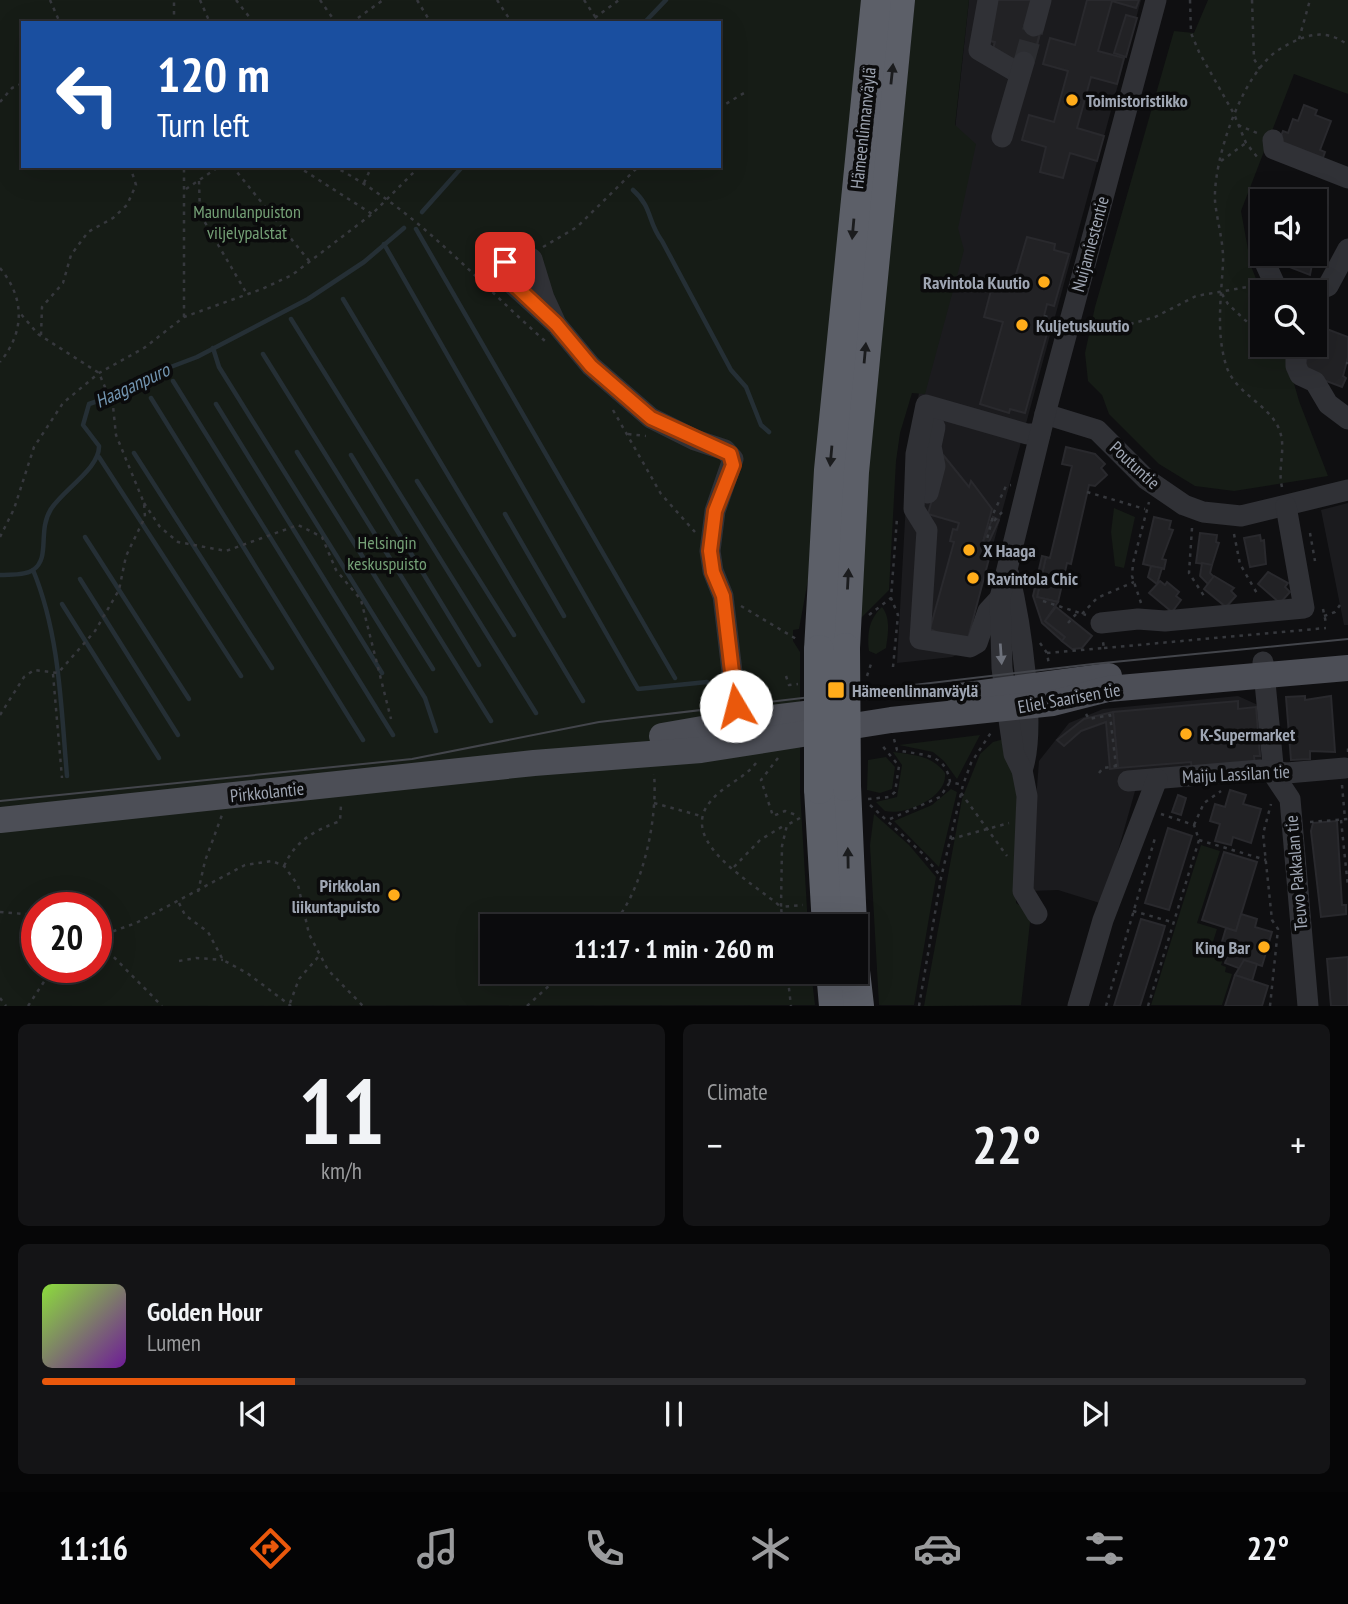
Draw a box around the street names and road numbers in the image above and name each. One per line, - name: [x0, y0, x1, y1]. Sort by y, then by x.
- street label: Hämeenlinnanväylä: [845, 66, 881, 190]
- street label: Nuijamiestentie: [1066, 194, 1114, 294]
- street label: Poutuntie: [1105, 436, 1165, 494]
- street label: Eliel Saarisen tie: [1016, 678, 1122, 718]
- street label: Maiju Lassilan tie: [1181, 760, 1291, 788]
- street label: Pirkkolantie: [229, 777, 305, 807]
- street label: Teuvo Pakkalan tie: [1280, 815, 1312, 931]

